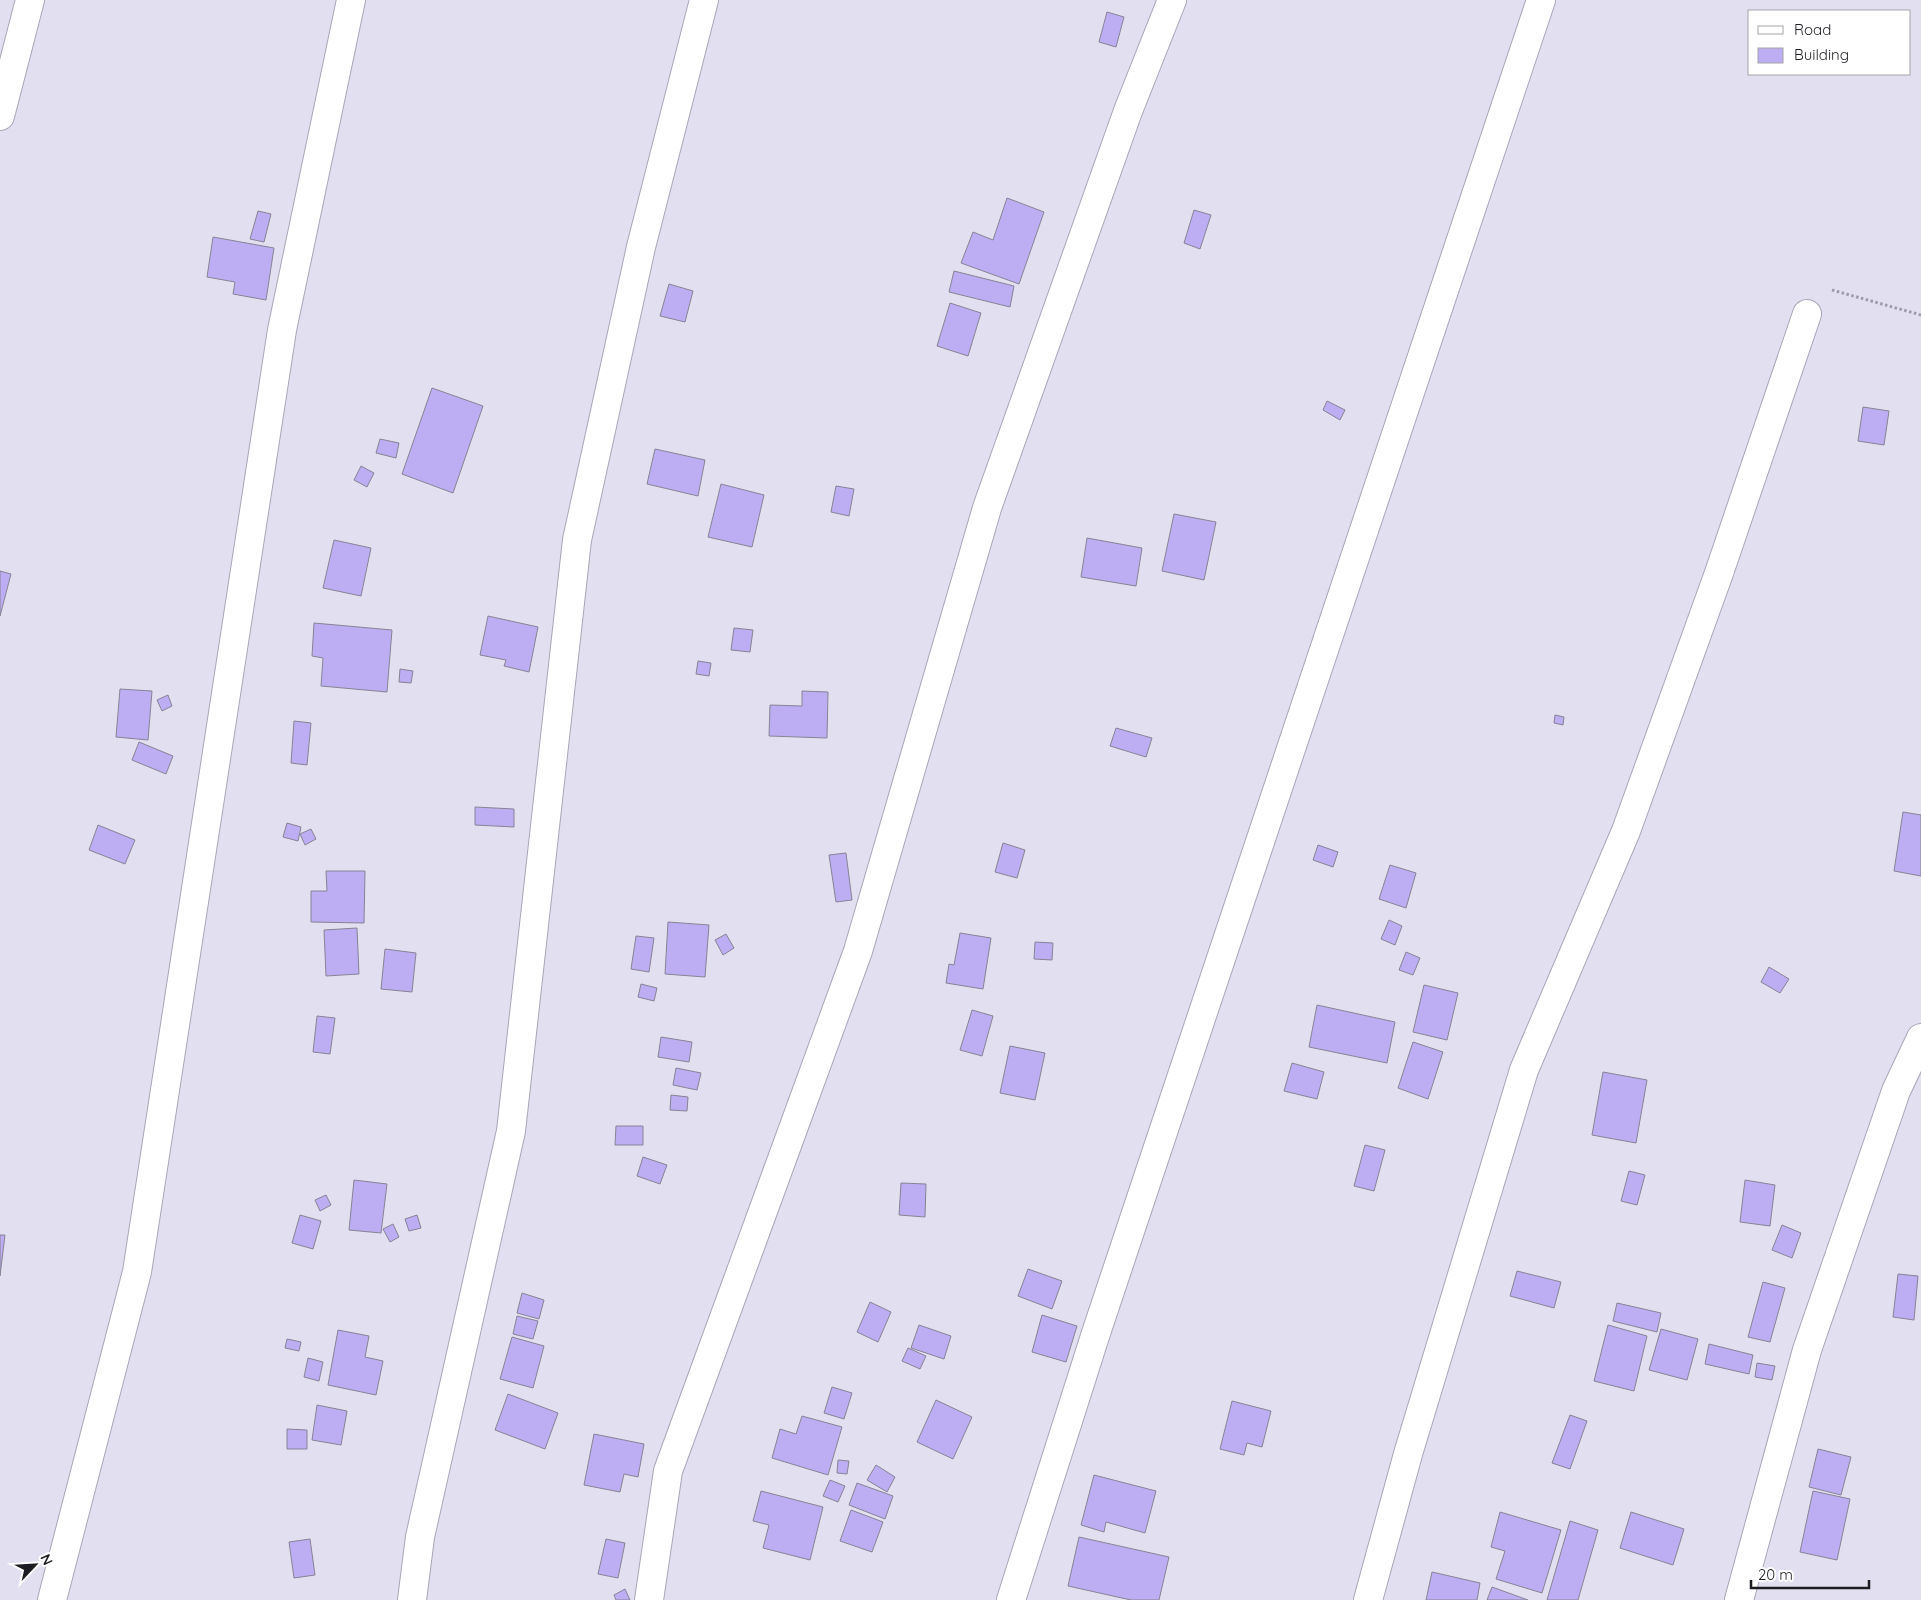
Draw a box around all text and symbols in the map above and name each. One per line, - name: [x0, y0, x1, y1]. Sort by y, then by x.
- legend: [1748, 10, 1911, 75]
- text: Road: [1794, 20, 1831, 39]
- text: Building: [1794, 45, 1849, 64]
- north arrow: [10, 1540, 60, 1590]
- text: N: [36, 1551, 57, 1568]
- scale bar: [1751, 1558, 1868, 1590]
- text: 20 m: [1758, 1565, 1793, 1584]

